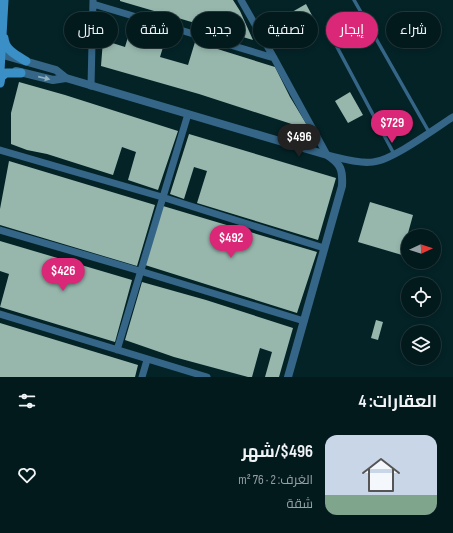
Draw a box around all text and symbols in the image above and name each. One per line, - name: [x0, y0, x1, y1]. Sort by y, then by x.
- chip: منزل: [64, 12, 118, 48]
- chip: شقة: [126, 12, 183, 48]
- chip: جديد: [191, 12, 245, 48]
- chip: تصفية: [253, 12, 318, 48]
- chip: إيجار: [326, 12, 378, 48]
- chip: شراء: [386, 12, 441, 48]
- one-way arrow: [38, 75, 50, 81]
- pin: $729: [368, 110, 416, 144]
- text: $729: [380, 115, 404, 131]
- pin: $496: [275, 124, 323, 158]
- text: $496: [286, 129, 312, 145]
- pin: $492: [207, 225, 255, 259]
- north arrow: [401, 229, 441, 269]
- map controls: [401, 229, 441, 365]
- text: $492: [219, 230, 243, 246]
- pin: $426: [39, 258, 87, 292]
- text: $426: [51, 263, 75, 279]
- button: locate: [401, 277, 441, 317]
- button: layers: [401, 325, 441, 365]
- icon: filters: [16, 390, 38, 412]
- text: العقارات: 4: [358, 392, 437, 412]
- text: $496/شهر: [241, 442, 313, 462]
- icon: home: [357, 451, 405, 499]
- icon: heart: [16, 464, 38, 486]
- text: الغرف: 2 · 76 m²: [238, 472, 313, 488]
- text: شقة: [286, 496, 313, 512]

